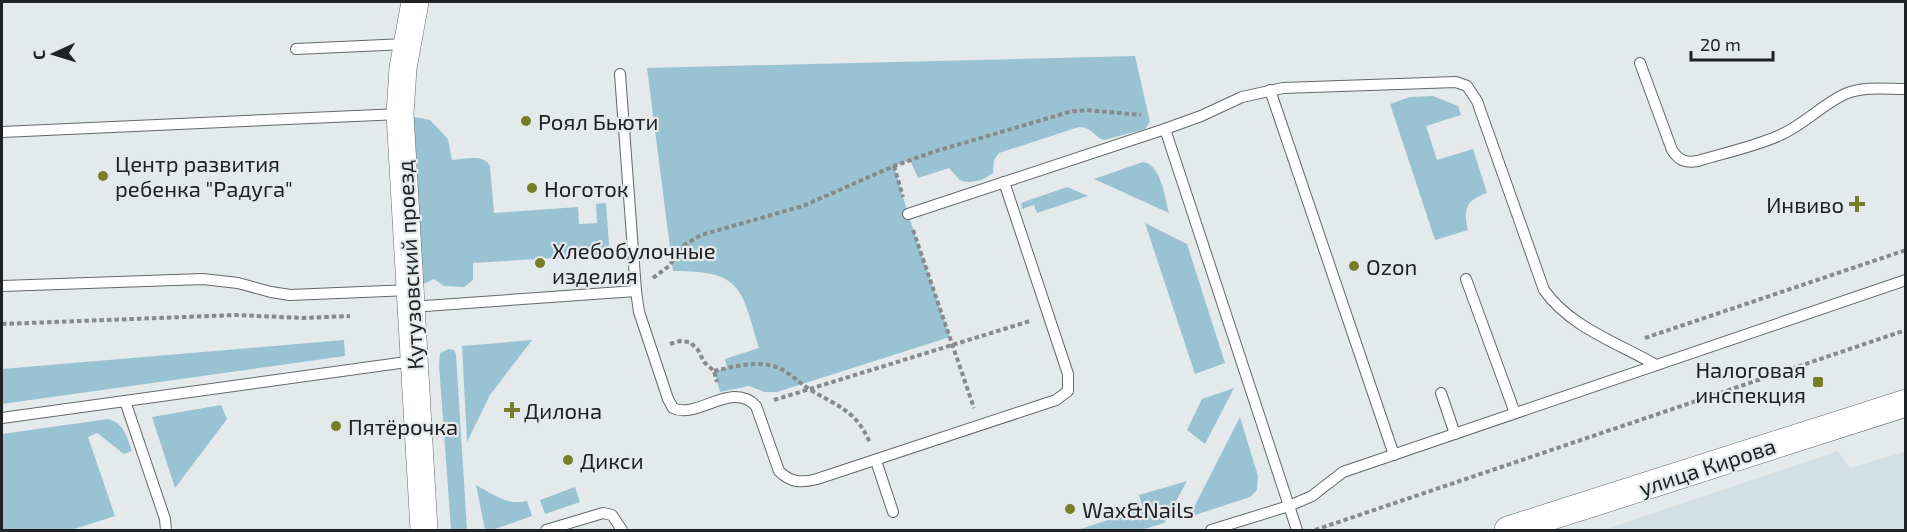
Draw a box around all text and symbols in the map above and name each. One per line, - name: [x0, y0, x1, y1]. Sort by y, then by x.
- north arrow: [24, 24, 84, 84]
- scale bar: [1691, 24, 1774, 62]
- text: 20 m: [1700, 33, 1741, 55]
- text: С: [29, 50, 48, 60]
- place label: Роял Бьюти: [538, 108, 658, 134]
- marker: Роял Бьюти: [519, 114, 533, 128]
- place label: Центр развития ребенка "Радуга": [115, 150, 293, 202]
- street label: Кутузовский проезд: [391, 159, 428, 370]
- marker: Центр развития ребенка "Радуга": [96, 169, 110, 183]
- place label: Ноготок: [544, 175, 629, 201]
- marker: Ноготок: [525, 181, 539, 195]
- place label: Инвиво: [1766, 191, 1844, 217]
- marker: Инвиво: [1848, 195, 1866, 213]
- place label: Хлебобулочные изделия: [552, 237, 716, 288]
- place label: Ozon: [1366, 253, 1417, 279]
- marker: Хлебобулочные изделия: [533, 256, 547, 270]
- marker: Ozon: [1347, 259, 1361, 273]
- place label: Налоговая инспекция: [1695, 356, 1806, 407]
- marker: Налоговая инспекция: [1811, 375, 1825, 389]
- place label: Дилона: [524, 397, 602, 423]
- marker: Дилона: [505, 403, 519, 417]
- place label: Пятёрочка: [348, 413, 458, 439]
- marker: Пятёрочка: [329, 419, 343, 433]
- street label: улица Кирова: [1635, 432, 1779, 501]
- place label: Дикси: [580, 447, 644, 473]
- marker: Дикси: [561, 453, 575, 467]
- place label: Wax&Nails: [1082, 496, 1194, 522]
- marker: Wax&Nails: [1063, 502, 1077, 516]

